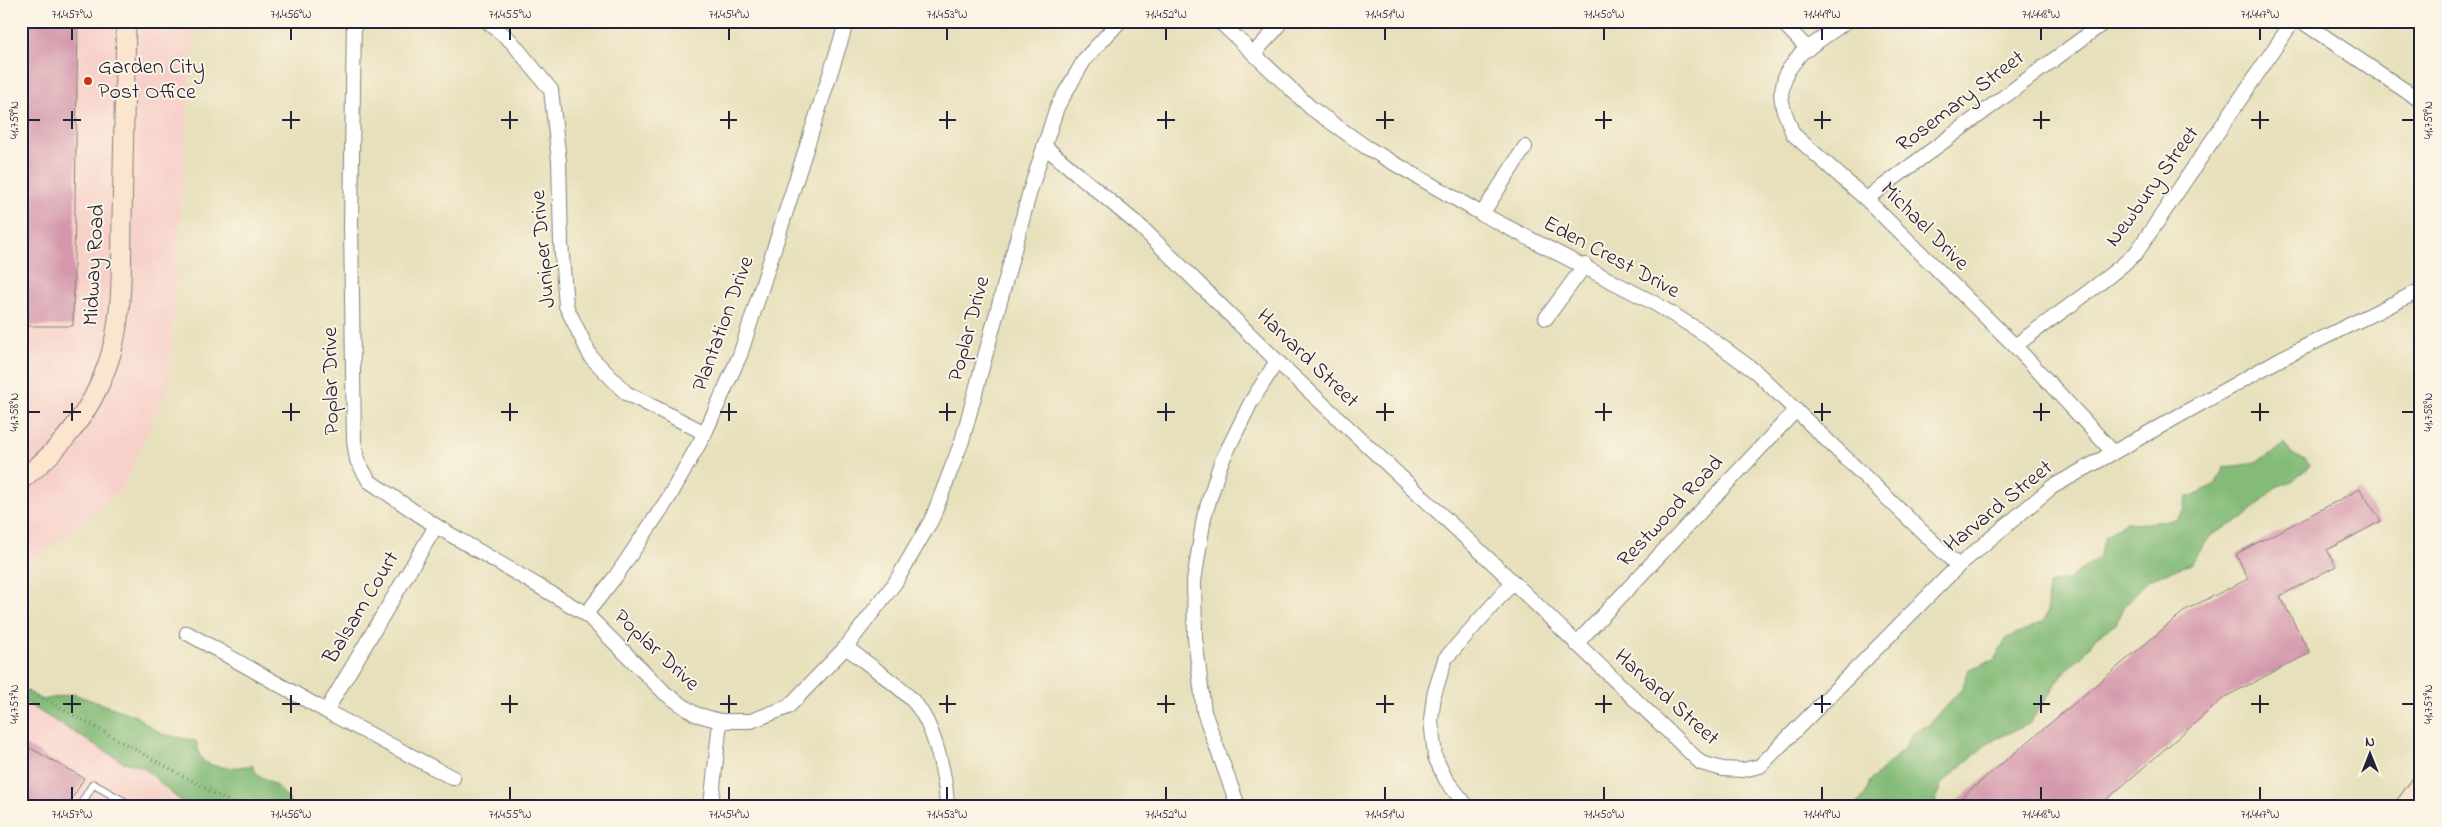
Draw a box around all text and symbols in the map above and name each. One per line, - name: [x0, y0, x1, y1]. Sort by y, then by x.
- text: 71.457°W: [52, 6, 92, 24]
- text: 71.456°W: [271, 6, 311, 24]
- text: 71.455°W: [489, 6, 531, 24]
- text: 71.454°W: [709, 6, 749, 24]
- text: 71.453°W: [927, 6, 967, 24]
- text: 71.452°W: [1145, 6, 1187, 24]
- text: 71.451°W: [1365, 6, 1405, 24]
- text: 71.450°W: [1584, 6, 1624, 24]
- text: 71.449°W: [1803, 6, 1841, 24]
- text: 71.448°W: [2022, 6, 2060, 24]
- text: 71.447°W: [2241, 6, 2279, 24]
- street label: Rosemary Street: [1890, 43, 2033, 162]
- place label: Garden City Post Office: [98, 52, 205, 109]
- marker: Garden City Post Office: [82, 75, 94, 87]
- text: 41.759°N: [6, 101, 24, 139]
- text: 41.759°N: [2420, 101, 2438, 139]
- street label: Newbury Street: [2098, 119, 2209, 255]
- street label: Michael Drive: [1872, 175, 1976, 279]
- street label: Juniper Drive: [523, 189, 565, 309]
- street label: Midway Road: [76, 203, 115, 327]
- street label: Eden Crest Drive: [1537, 209, 1685, 308]
- street label: Plantation Drive: [685, 252, 763, 396]
- street label: Poplar Drive: [941, 273, 999, 385]
- street label: Harvard Street: [1248, 302, 1366, 417]
- street label: Poplar Drive: [315, 327, 349, 435]
- text: 41.758°N: [6, 393, 24, 431]
- text: 41.758°N: [2420, 393, 2438, 431]
- street label: Restwood Road: [1610, 449, 1732, 575]
- street label: Harvard Street: [1938, 453, 2061, 561]
- street label: Balsam Court: [315, 545, 409, 671]
- street label: Poplar Drive: [606, 602, 707, 700]
- street label: Harvard Street: [1606, 642, 1726, 754]
- text: 41.757°N: [6, 684, 24, 724]
- text: 41.757°N: [2420, 684, 2438, 724]
- north arrow: [2344, 730, 2394, 780]
- text: N: [2365, 732, 2375, 753]
- text: 71.457°W: [52, 806, 92, 824]
- text: 71.456°W: [271, 806, 311, 824]
- text: 71.455°W: [489, 806, 531, 824]
- text: 71.454°W: [709, 806, 749, 824]
- text: 71.453°W: [927, 806, 967, 824]
- text: 71.452°W: [1145, 806, 1187, 824]
- text: 71.451°W: [1365, 806, 1405, 824]
- text: 71.450°W: [1584, 806, 1624, 824]
- text: 71.449°W: [1803, 806, 1841, 824]
- text: 71.448°W: [2022, 806, 2060, 824]
- text: 71.447°W: [2241, 806, 2279, 824]

